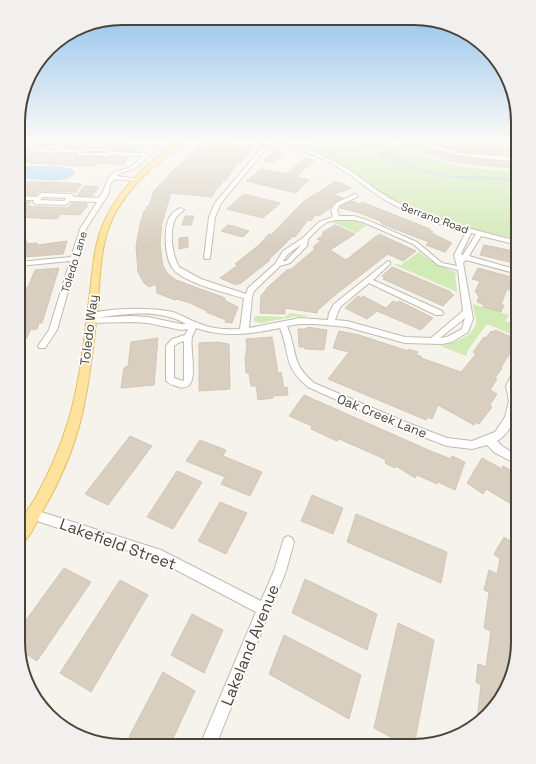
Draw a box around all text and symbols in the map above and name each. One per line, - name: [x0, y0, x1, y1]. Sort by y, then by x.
- street label: Serrano Road: [399, 199, 471, 237]
- street label: Toledo Lane: [58, 230, 90, 294]
- street label: Toledo Way: [76, 294, 102, 366]
- street label: Oak Creek Lane: [335, 390, 429, 442]
- street label: Lakefield Street: [57, 513, 179, 575]
- street label: Lakeland Avenue: [216, 581, 284, 709]

